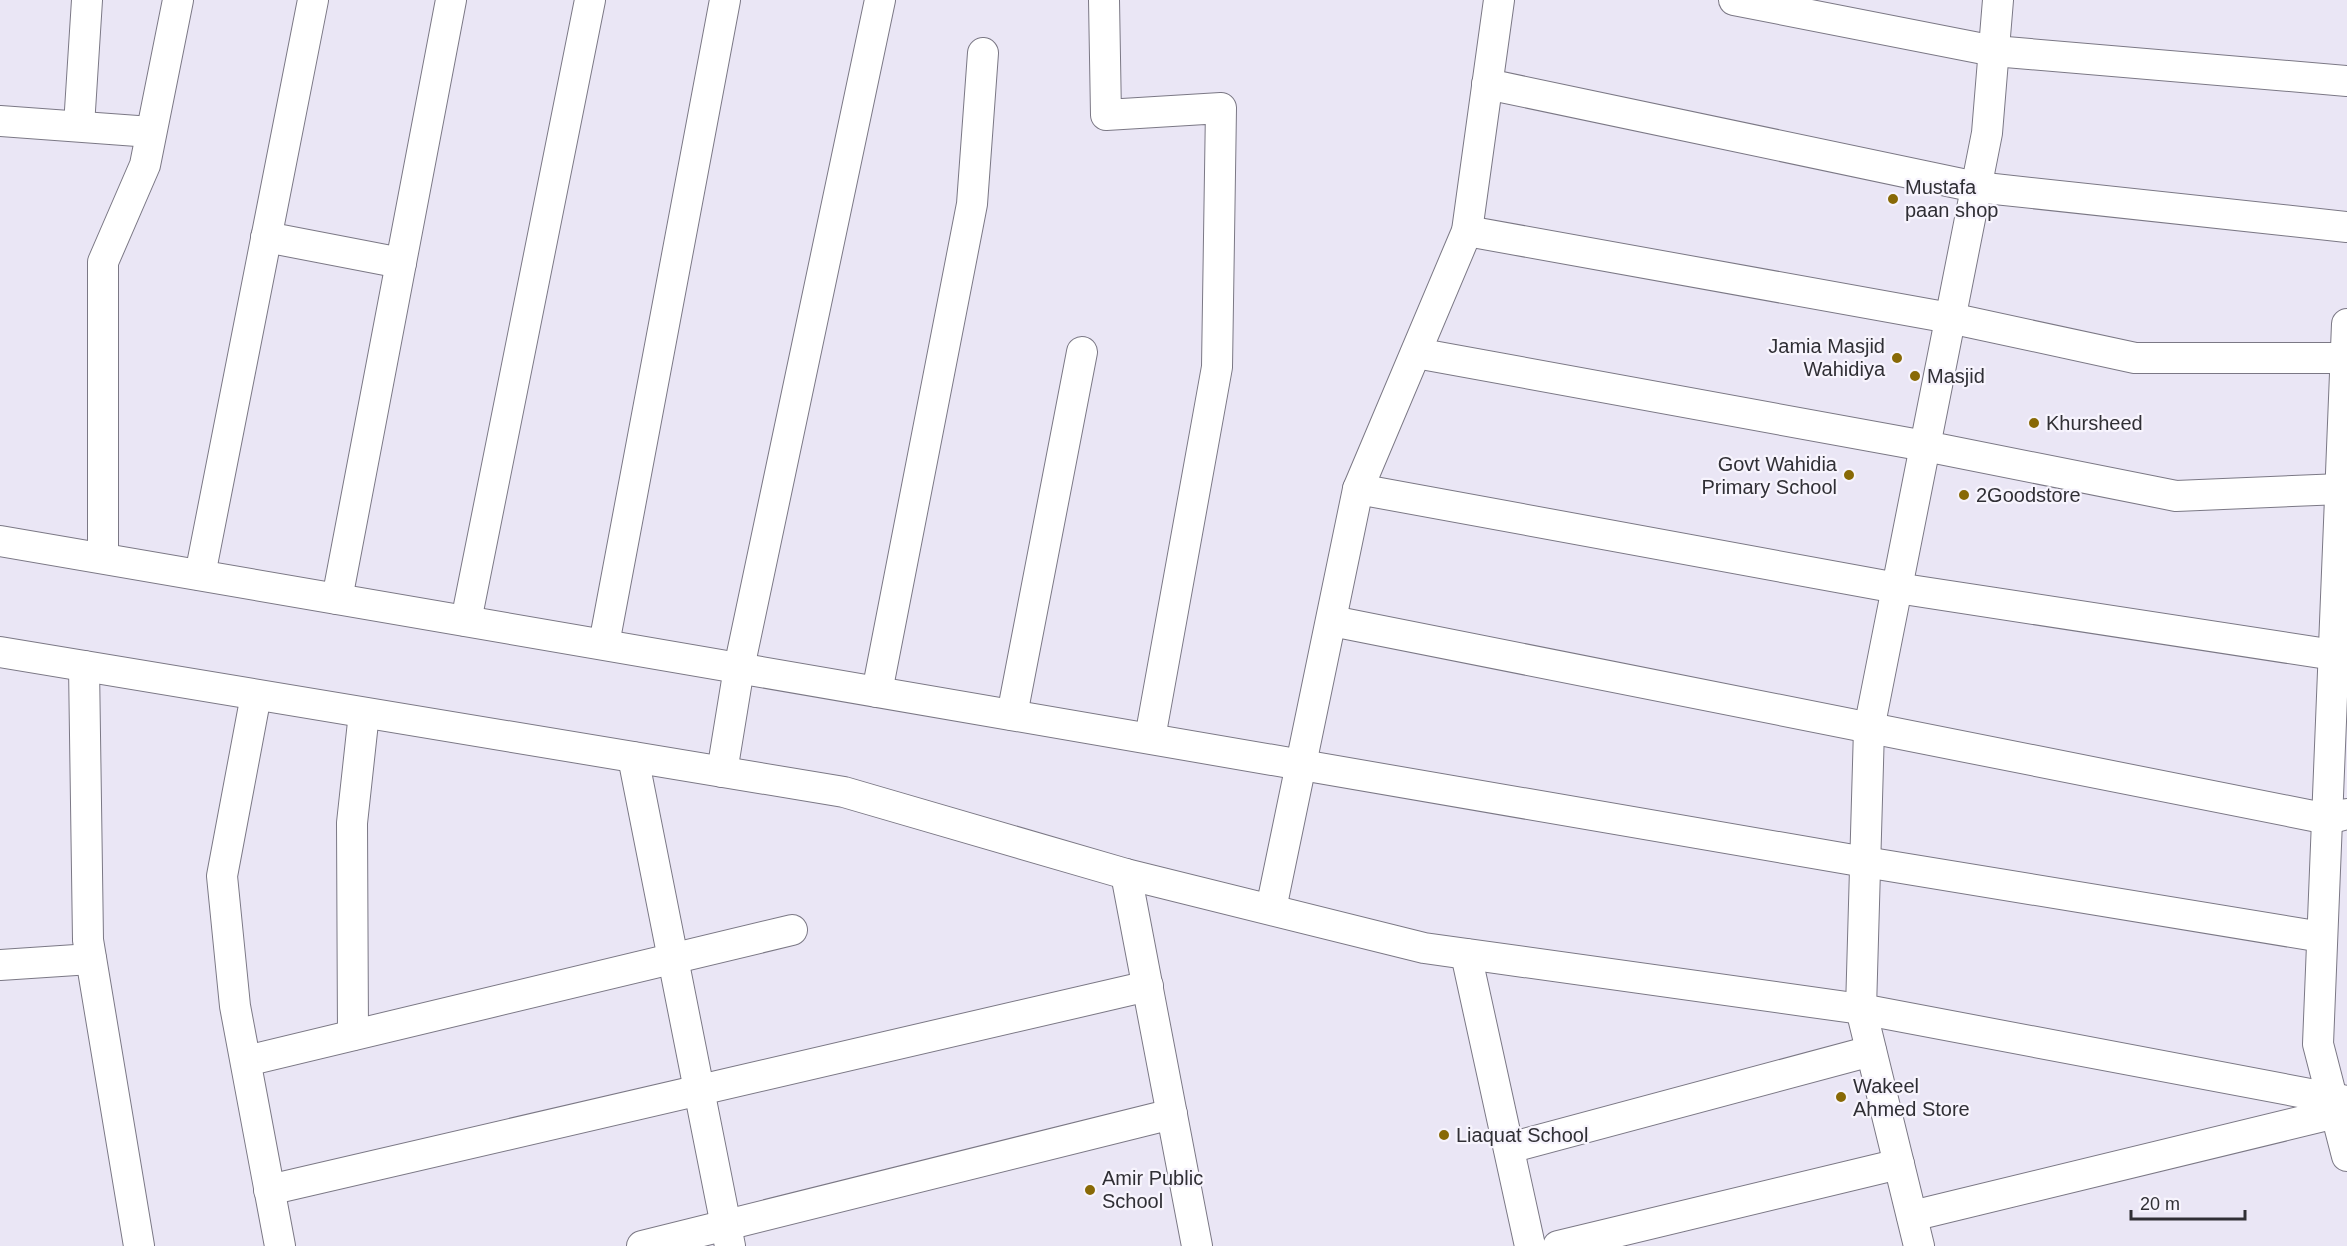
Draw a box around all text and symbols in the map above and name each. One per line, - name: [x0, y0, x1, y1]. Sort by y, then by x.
- place label: Mustafa paan shop: [1905, 176, 1998, 221]
- marker: Mustafa paan shop: [1886, 192, 1900, 206]
- place label: Jamia Masjid Wahidiya: [1768, 335, 1886, 380]
- marker: Jamia Masjid Wahidiya: [1890, 351, 1904, 365]
- place label: Masjid: [1927, 365, 1985, 387]
- marker: Masjid: [1908, 369, 1922, 383]
- place label: Khursheed: [2046, 412, 2143, 434]
- marker: Khursheed: [2027, 416, 2041, 430]
- place label: Govt Wahidia Primary School: [1701, 453, 1838, 498]
- marker: Govt Wahidia Primary School: [1842, 468, 1856, 482]
- place label: 2Goodstore: [1976, 484, 2081, 506]
- marker: 2Goodstore: [1957, 488, 1971, 502]
- place label: Wakeel Ahmed Store: [1853, 1075, 1970, 1120]
- marker: Wakeel Ahmed Store: [1834, 1090, 1848, 1104]
- place label: Liaquat School: [1456, 1124, 1588, 1146]
- marker: Liaquat School: [1437, 1128, 1451, 1142]
- place label: Amir Public School: [1102, 1167, 1203, 1212]
- marker: Amir Public School: [1083, 1183, 1097, 1197]
- scale bar: [2131, 1183, 2245, 1221]
- text: 20 m: [2140, 1194, 2180, 1214]

